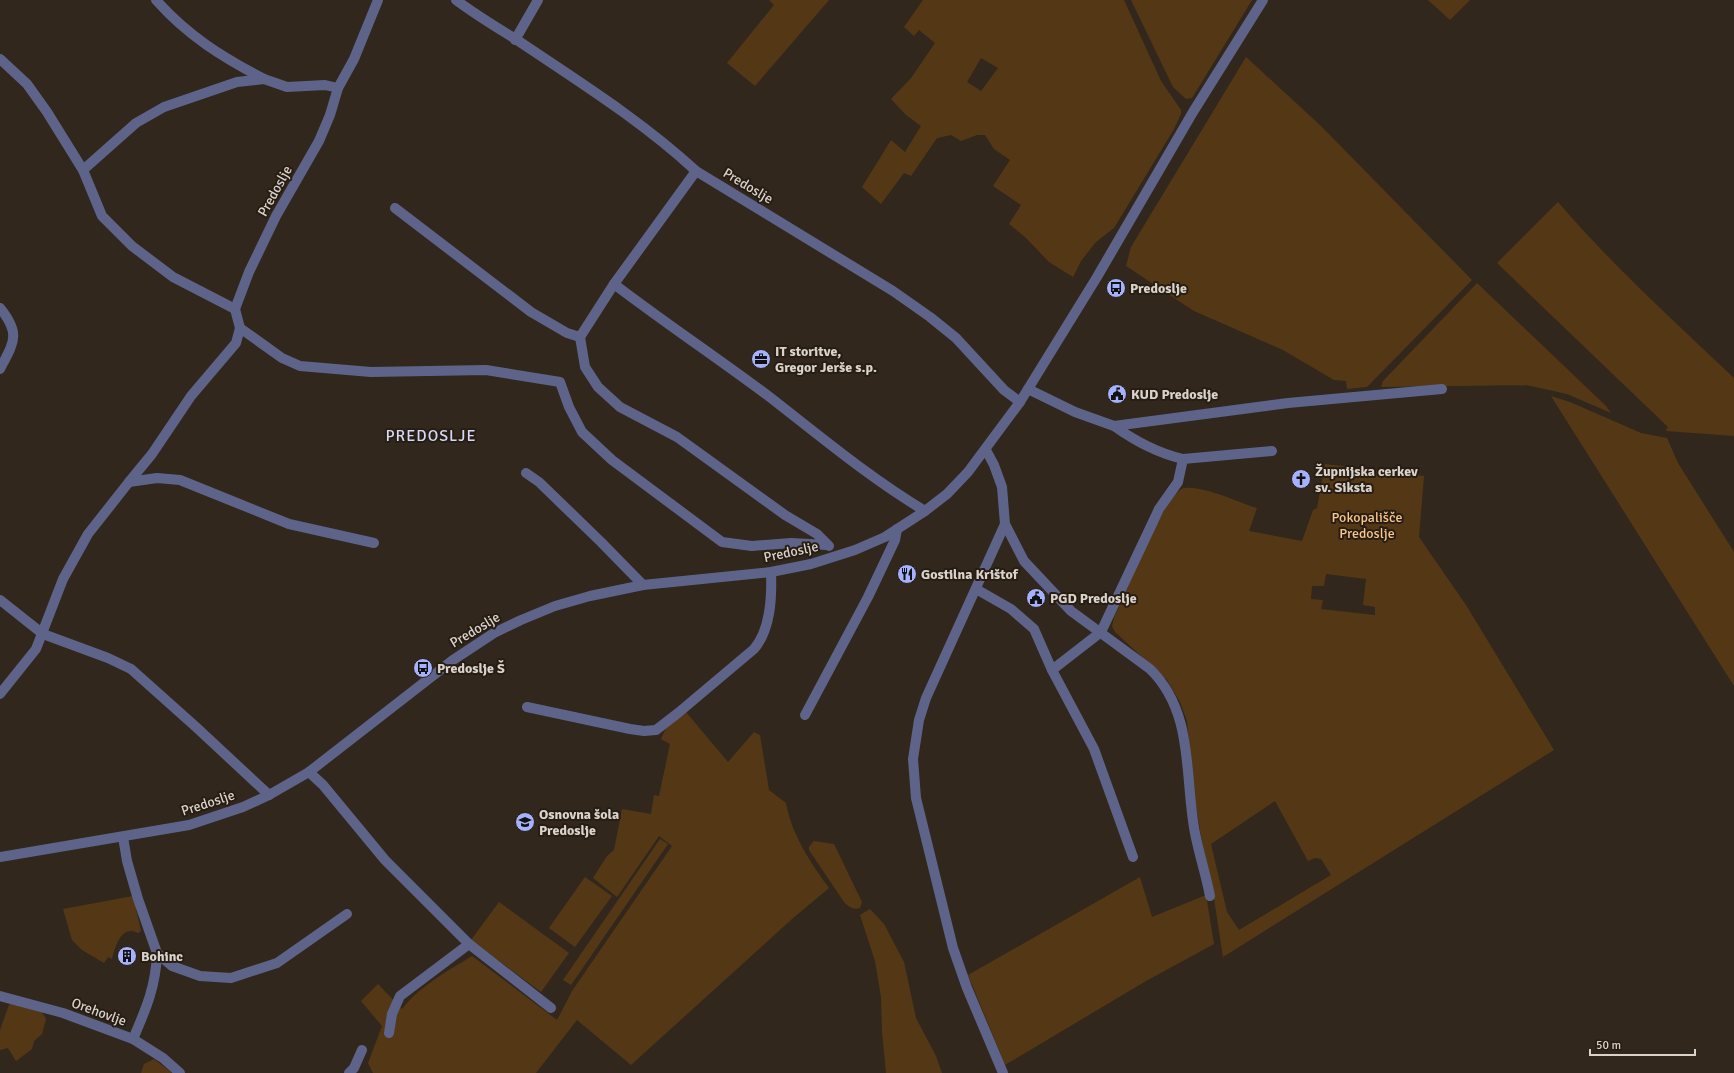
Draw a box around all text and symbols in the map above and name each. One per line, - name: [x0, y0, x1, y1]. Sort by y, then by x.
- street label: Predoslje: [254, 163, 296, 219]
- street label: Predoslje: [720, 164, 776, 208]
- bus stop icon: Predoslje: [1105, 277, 1127, 299]
- place label: Predoslje: [1130, 280, 1187, 297]
- place label: IT storitve, Gregor Jerše s.p.: [775, 343, 877, 376]
- office icon: IT storitve, Gregor Jerše s.p.: [750, 348, 772, 370]
- public building icon: KUD Predoslje: [1106, 383, 1128, 405]
- place label: KUD Predoslje: [1131, 386, 1218, 403]
- district label: PREDOSLJE: [386, 426, 476, 446]
- place label: Župnijska cerkev sv. Siksta: [1315, 463, 1418, 496]
- church icon: Župnijska cerkev sv. Siksta: [1290, 468, 1312, 490]
- park label: Pokopališče Predoslje: [1332, 509, 1402, 542]
- street label: Predoslje: [762, 538, 820, 566]
- restaurant icon: Gostilna Krištof: [896, 563, 918, 585]
- place label: Gostilna Krištof: [921, 566, 1019, 583]
- public building icon: PGD Predoslje: [1025, 587, 1047, 609]
- place label: PGD Predoslje: [1050, 590, 1137, 607]
- street label: Predoslje: [447, 608, 503, 652]
- bus stop icon: Predoslje Š: [412, 657, 434, 679]
- place label: Predoslje Š: [437, 660, 505, 677]
- street label: Predoslje: [179, 786, 237, 820]
- place label: Osnovna šola Predoslje: [539, 806, 619, 839]
- school or university icon: Osnovna šola Predoslje: [514, 811, 536, 833]
- building icon: Bohinc: [116, 945, 138, 967]
- place label: Bohinc: [141, 948, 183, 965]
- street label: Orehovlje: [69, 994, 129, 1030]
- scale bar: [1590, 1031, 1695, 1057]
- text: 50 m: [1596, 1038, 1621, 1053]

